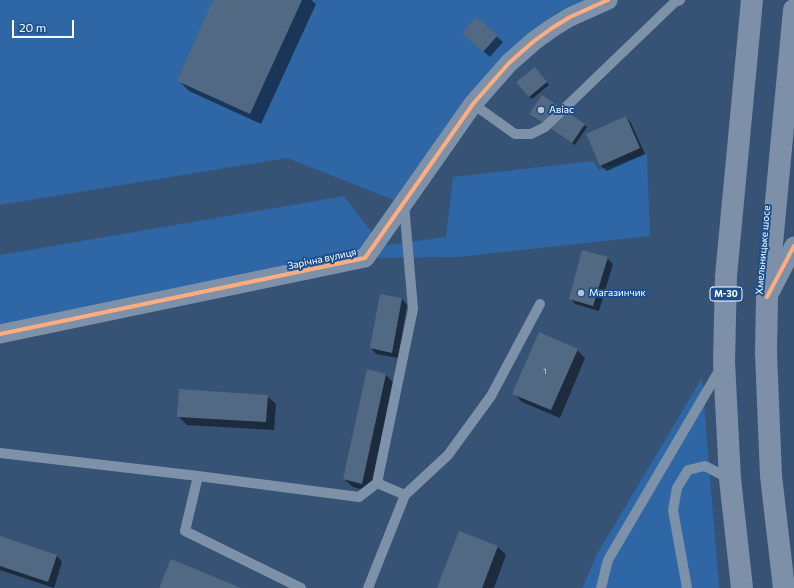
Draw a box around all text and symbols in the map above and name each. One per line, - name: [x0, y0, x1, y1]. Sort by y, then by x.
- scale bar: [14, 12, 76, 38]
- text: 20 m: [19, 20, 46, 34]
- place label: Авіас: [549, 104, 574, 116]
- marker: Авіас: [536, 105, 546, 115]
- street label: Хмельницьке шосе: [753, 205, 773, 295]
- street label: Зарічна вулиця: [286, 246, 358, 272]
- place label: Магазинчик: [589, 287, 646, 299]
- road number: М-30: [710, 287, 742, 301]
- marker: Магазинчик: [576, 288, 586, 298]
- house number: 1: [543, 366, 547, 376]

